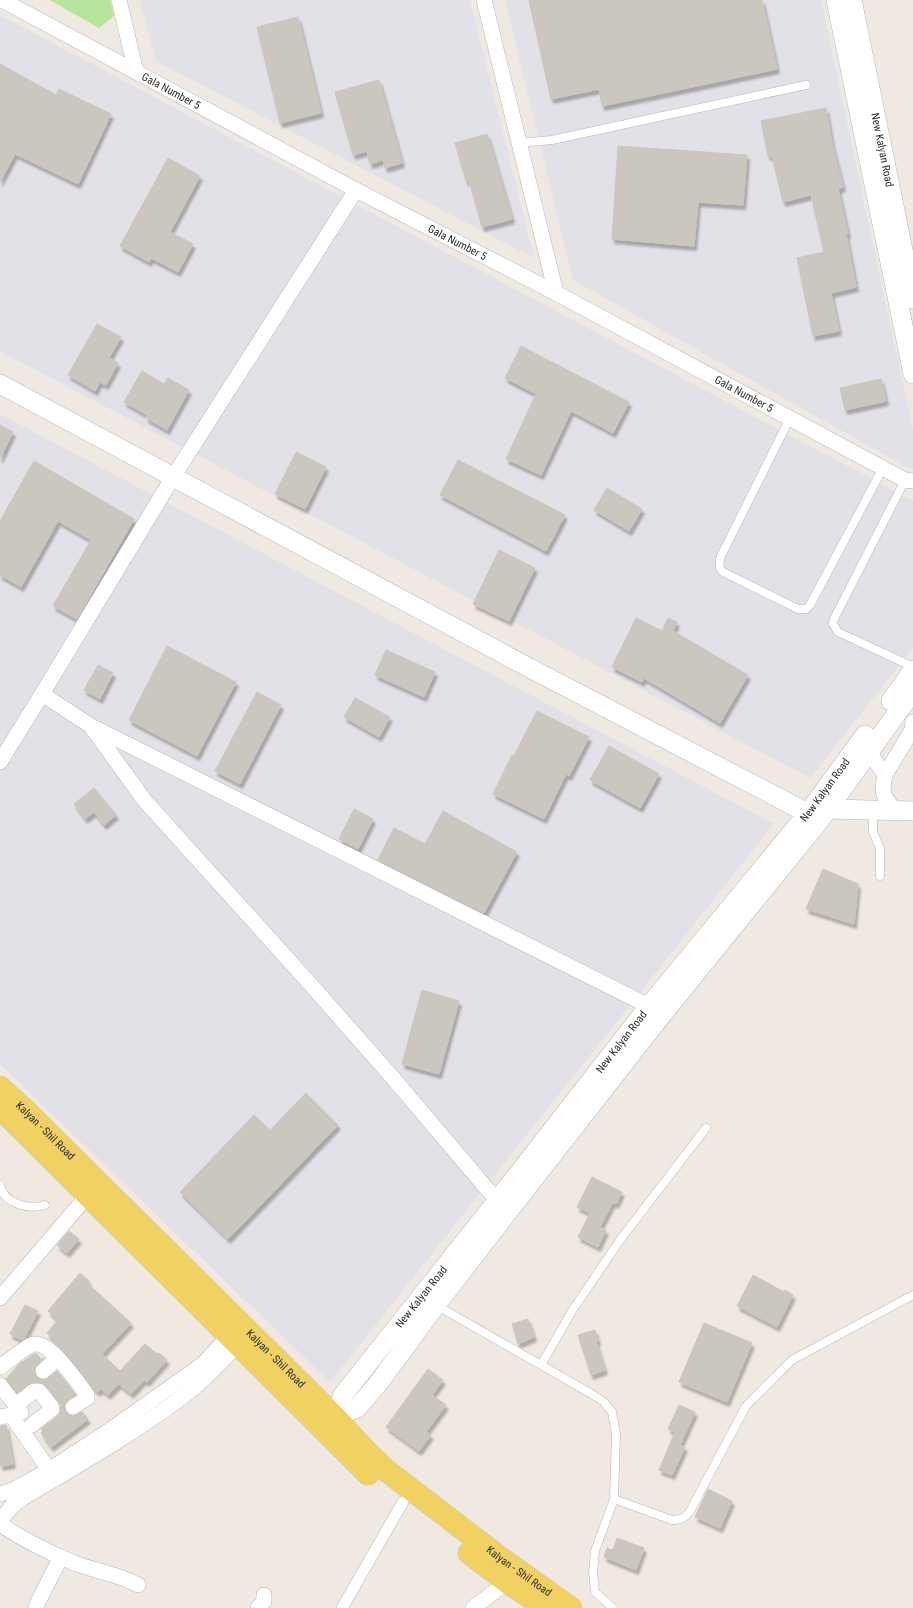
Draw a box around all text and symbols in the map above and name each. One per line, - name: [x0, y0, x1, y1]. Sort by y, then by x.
- street label: Gala Number 5: [140, 70, 203, 112]
- street label: New Kalyan Road: [869, 112, 896, 188]
- street label: Gala Number 5: [426, 222, 489, 263]
- street label: Gala Number 5: [712, 373, 775, 415]
- street label: New Kalyan Road: [797, 756, 852, 824]
- street label: New Kalyan Road: [593, 1008, 649, 1075]
- street label: Kalyan - Shil Road: [13, 1099, 78, 1162]
- street label: New Kalyan Road: [393, 1263, 450, 1330]
- street label: Kalyan - Shil Road: [244, 1327, 308, 1390]
- street label: Kalyan - Shil Road: [484, 1543, 554, 1599]

